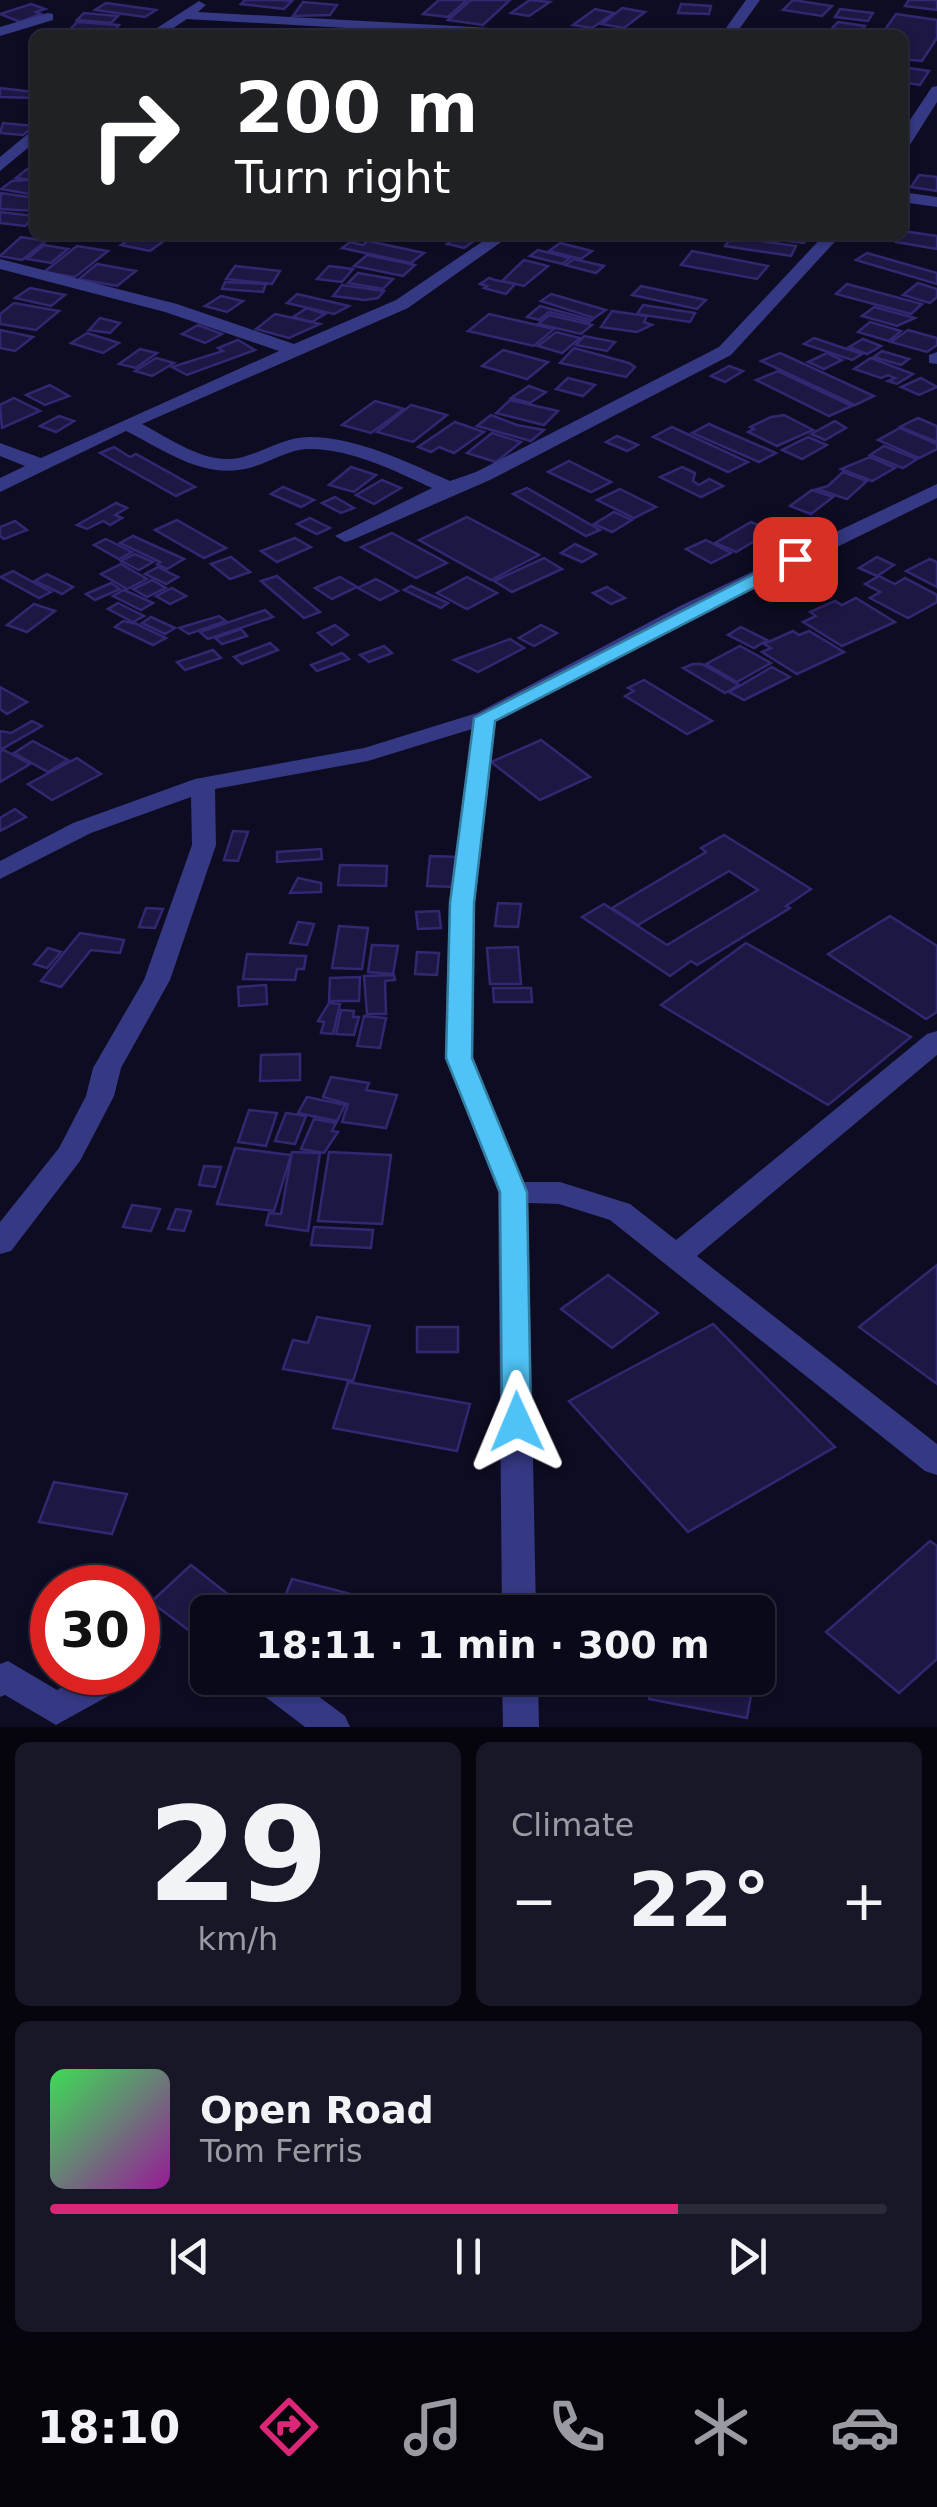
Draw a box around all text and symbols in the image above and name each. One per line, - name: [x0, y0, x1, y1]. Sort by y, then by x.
- text: 200 m: [235, 67, 478, 149]
- icon: right: [70, 70, 200, 200]
- text: Turn right: [235, 151, 450, 204]
- pin: [753, 517, 838, 602]
- icon: arrive: [768, 532, 823, 587]
- position arrow: [465, 1370, 569, 1474]
- speed limit sign: 30: [30, 1565, 160, 1695]
- text: 18:11 · 1 min · 300 m: [255, 1623, 710, 1667]
- text: 29: [148, 1779, 328, 1931]
- text: Climate: [511, 1806, 634, 1844]
- text: 22°: [628, 1856, 770, 1944]
- text: −: [511, 1869, 557, 1933]
- text: +: [841, 1869, 887, 1933]
- text: km/h: [198, 1920, 278, 1958]
- text: Open Road: [200, 2088, 434, 2132]
- text: Tom Ferris: [200, 2132, 363, 2170]
- icon: previous: [162, 2229, 217, 2284]
- icon: pause: [441, 2229, 496, 2284]
- icon: next: [720, 2229, 775, 2284]
- icon: directions: [254, 2392, 324, 2462]
- icon: music: [398, 2392, 468, 2462]
- icon: phone: [542, 2392, 612, 2462]
- icon: climate: [686, 2392, 756, 2462]
- icon: car: [830, 2392, 900, 2462]
- text: 18:10: [37, 2401, 180, 2454]

